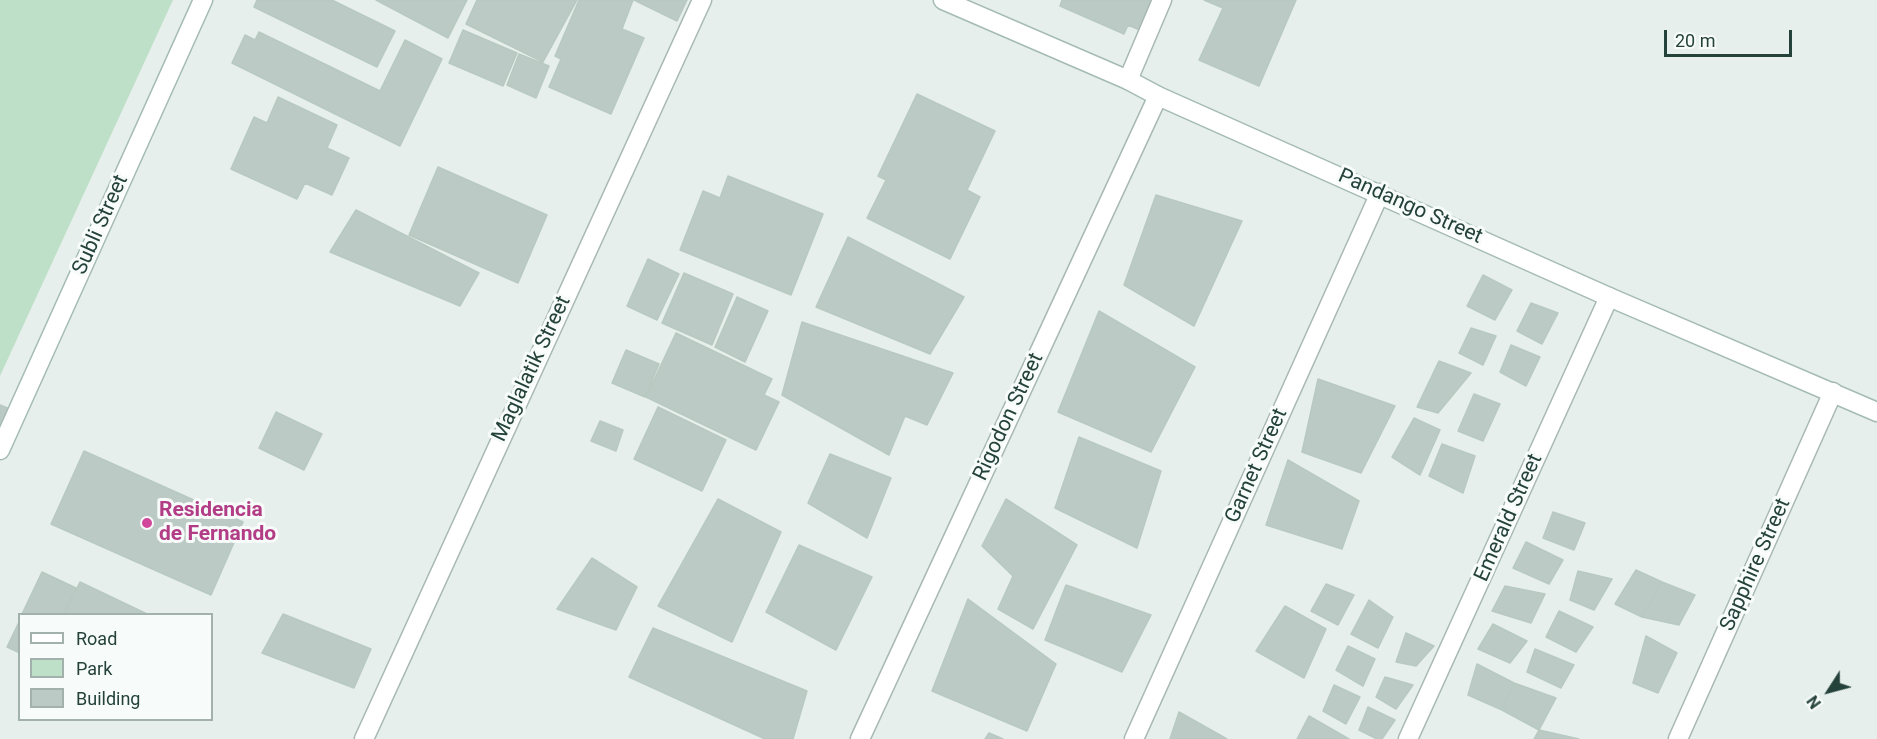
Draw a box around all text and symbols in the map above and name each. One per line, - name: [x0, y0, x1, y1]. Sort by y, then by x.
- scale bar: [1667, 18, 1794, 56]
- text: 20 m: [1675, 30, 1715, 51]
- street label: Pandango Street: [1334, 164, 1486, 250]
- street label: Subli Street: [68, 171, 134, 279]
- street label: Maglalatik Street: [487, 292, 577, 446]
- street label: Rigodon Street: [968, 349, 1050, 485]
- street label: Garnet Street: [1220, 405, 1294, 527]
- street label: Emerald Street: [1470, 450, 1548, 586]
- street label: Sapphire Street: [1715, 495, 1797, 635]
- place label: Residencia de Fernando: [159, 498, 276, 548]
- marker: Residencia de Fernando: [140, 516, 154, 530]
- legend: [18, 613, 213, 721]
- text: Road: [76, 628, 117, 649]
- text: Park: [76, 658, 112, 679]
- north arrow: [1799, 661, 1859, 721]
- text: Building: [76, 688, 140, 709]
- text: N: [1803, 692, 1825, 712]

